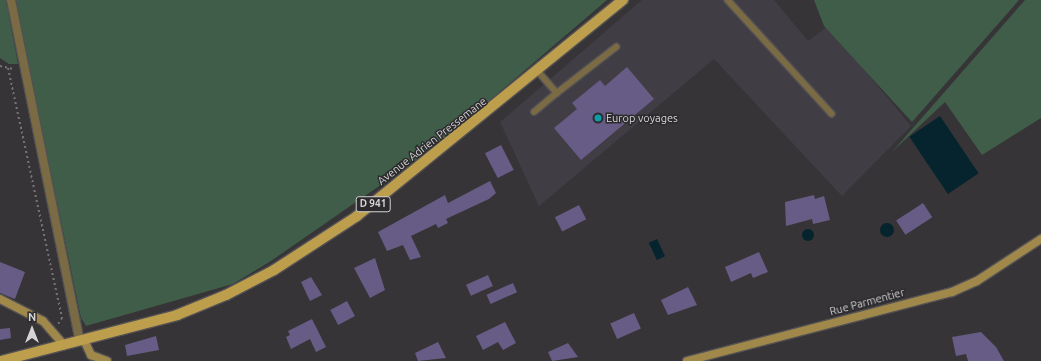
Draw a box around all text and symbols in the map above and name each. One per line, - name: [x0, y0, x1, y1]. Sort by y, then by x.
- street label: Avenue Adrien Pressemane: [375, 94, 489, 188]
- place label: Europ voyages: [606, 111, 678, 125]
- marker: Europ voyages: [593, 113, 603, 123]
- road number: D 941: [355, 196, 391, 212]
- street label: Rue Parmentier: [828, 286, 906, 318]
- north arrow: [12, 309, 52, 349]
- text: N: [28, 311, 36, 323]

